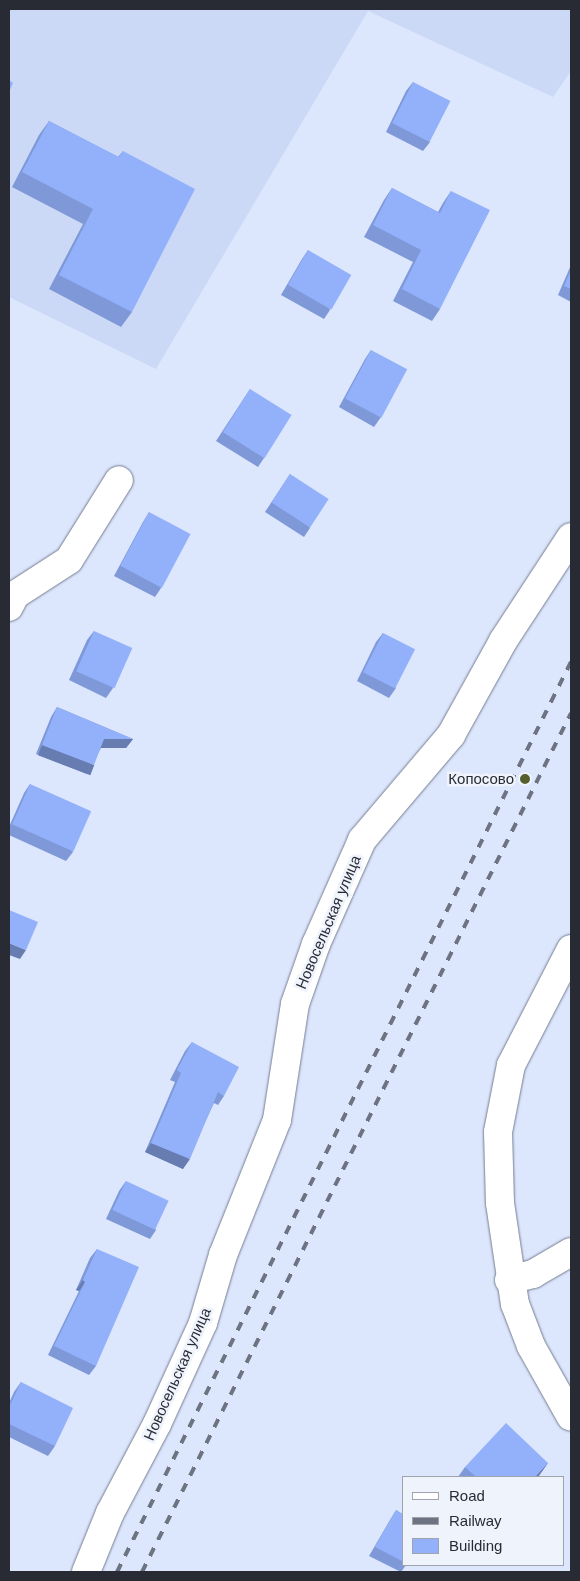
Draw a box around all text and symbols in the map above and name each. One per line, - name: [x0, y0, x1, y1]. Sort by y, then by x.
- place label: Копосово: [448, 770, 514, 788]
- marker: Копосово: [518, 772, 532, 786]
- street label: Новосельская улица: [292, 852, 364, 992]
- street label: Новосельская улица: [140, 1305, 214, 1443]
- legend: [402, 1476, 565, 1566]
- text: Road: [449, 1487, 485, 1504]
- text: Railway: [449, 1512, 502, 1529]
- text: Building: [449, 1537, 502, 1554]

